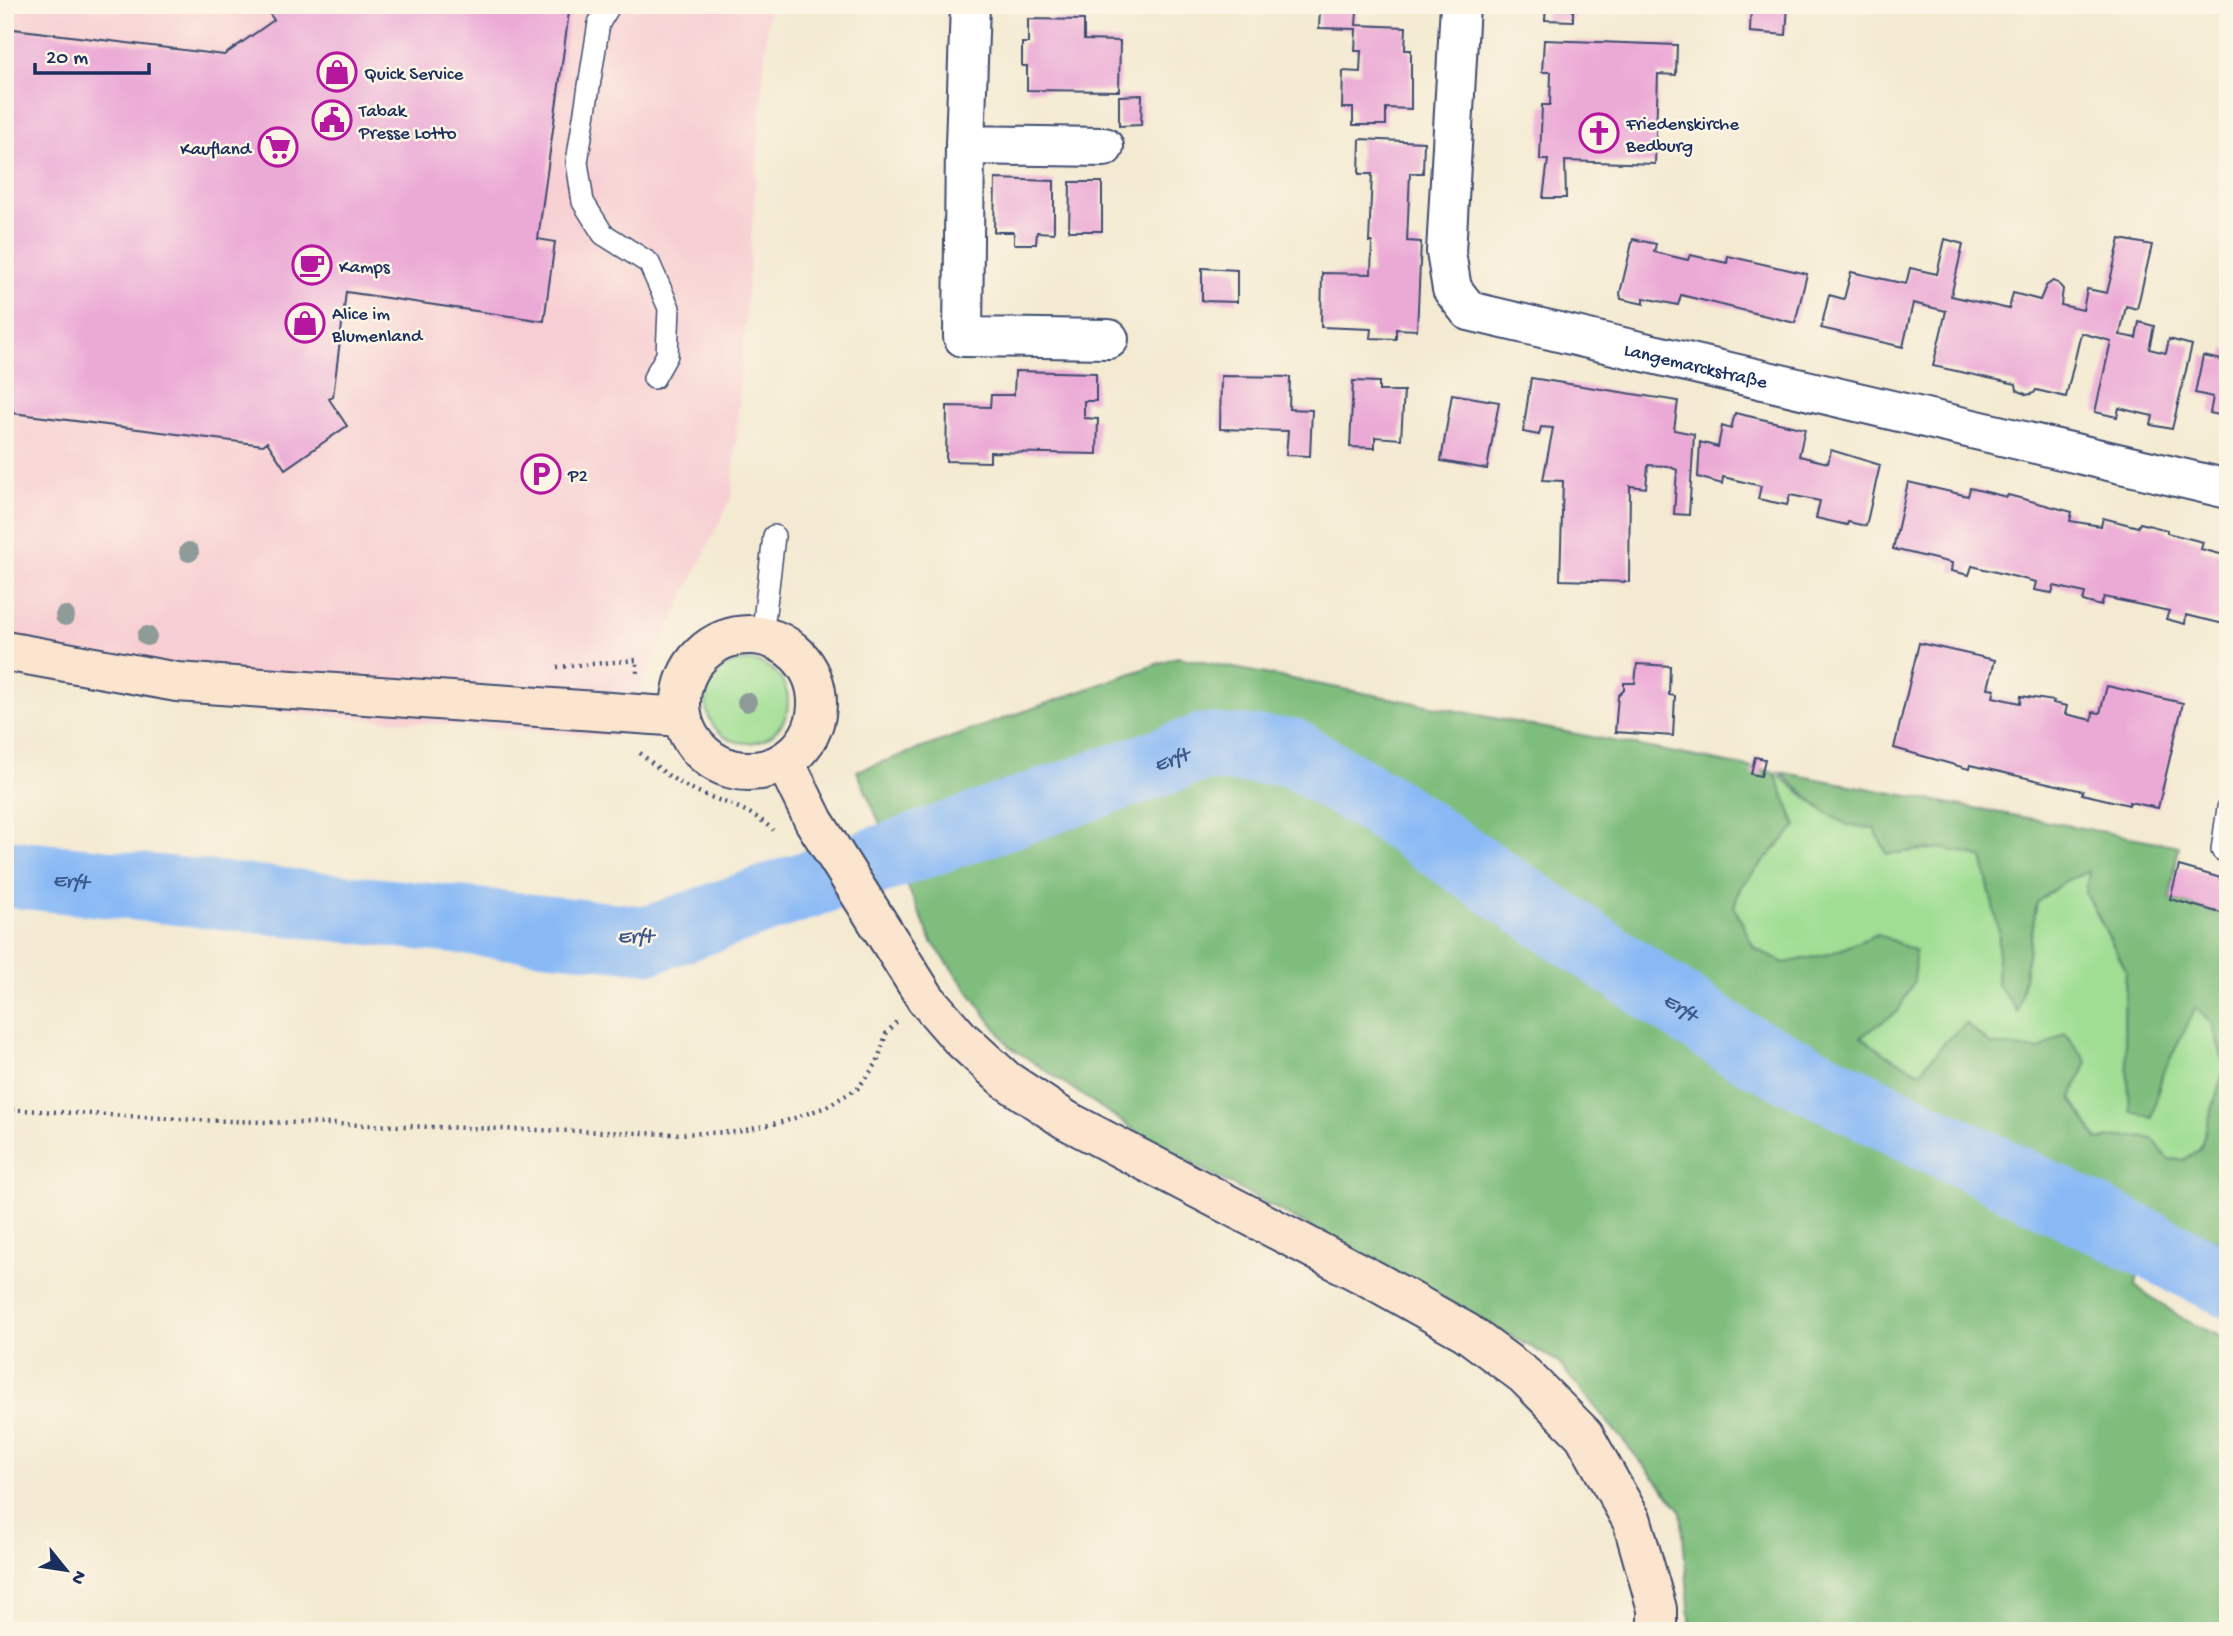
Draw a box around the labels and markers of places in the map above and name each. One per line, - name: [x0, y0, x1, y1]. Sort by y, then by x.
- shop icon: Quick Service: [316, 51, 358, 93]
- place label: Quick Service: [364, 64, 464, 87]
- public building icon: Tabak Presse Lotto: [311, 99, 353, 141]
- place label: Tabak Presse Lotto: [358, 101, 457, 146]
- church icon: Friedenskirche Bedburg: [1578, 112, 1620, 154]
- place label: Friedenskirche Bedburg: [1625, 114, 1739, 159]
- supermarket icon: Kaufland: [257, 126, 299, 168]
- place label: Kaufland: [180, 139, 253, 162]
- cafe icon: Kamps: [291, 244, 333, 286]
- place label: Kamps: [339, 257, 391, 280]
- shop icon: Alice im Blumenland: [284, 302, 326, 344]
- place label: Alice im Blumenland: [331, 304, 424, 349]
- parking icon: P2: [520, 453, 562, 495]
- place label: P2: [567, 466, 588, 489]

